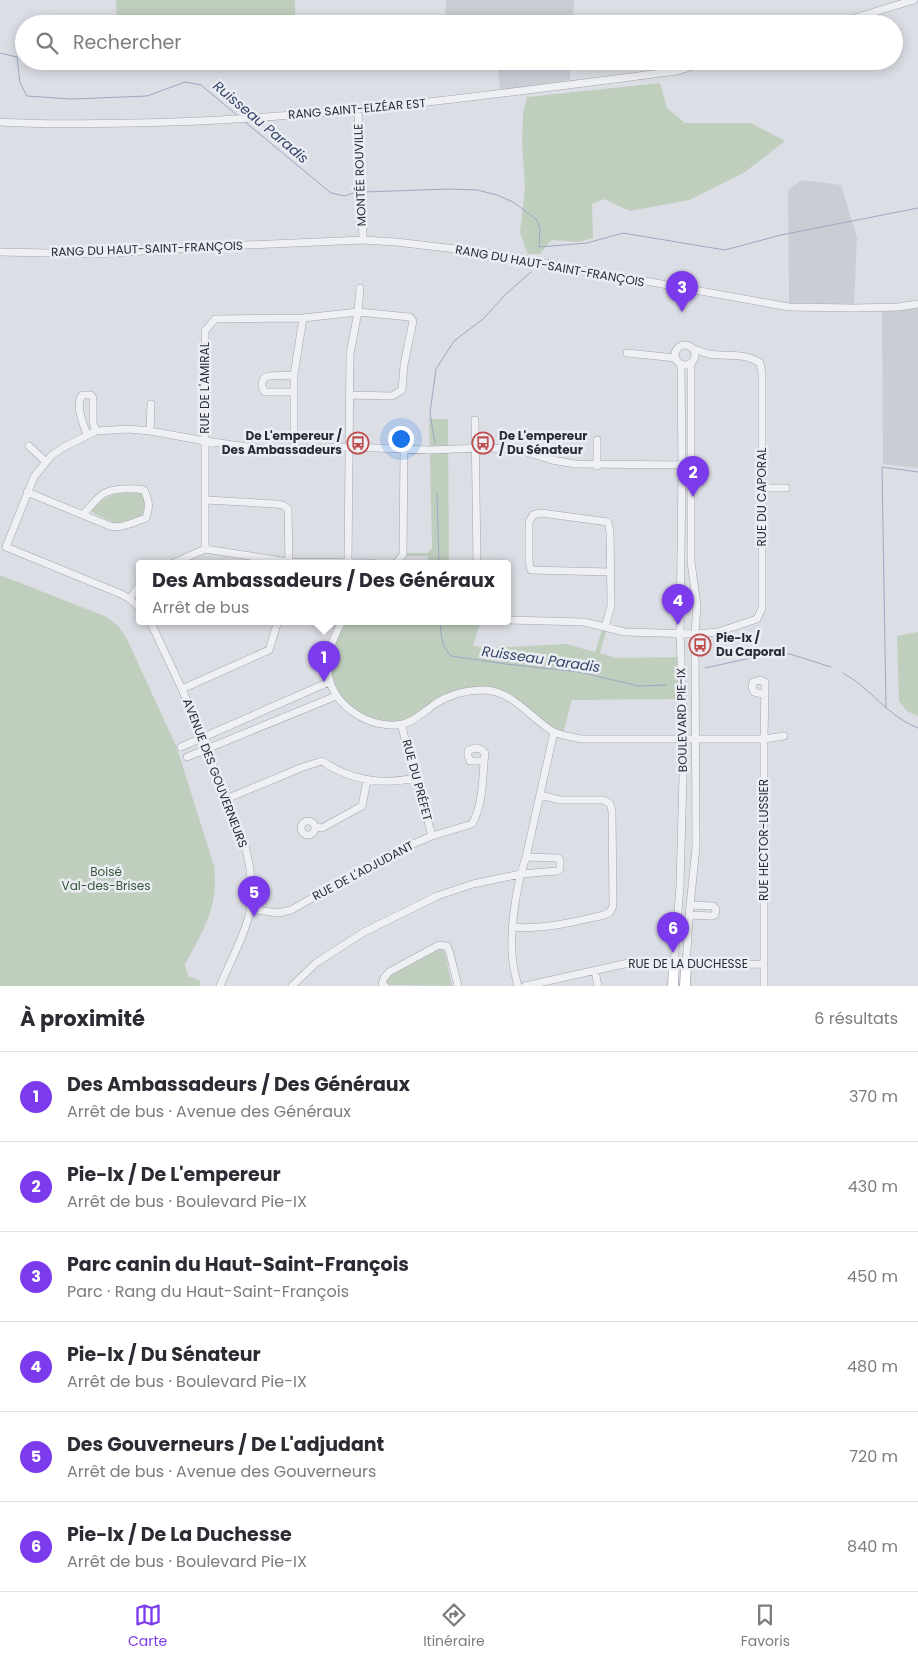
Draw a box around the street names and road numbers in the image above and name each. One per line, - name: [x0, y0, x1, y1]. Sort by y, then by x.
- street label: RANG SAINT-ELZÉAR EST: [287, 94, 427, 123]
- street label: MONTÉE ROUVILLE: [349, 123, 370, 227]
- street label: RANG DU HAUT-SAINT-FRANÇOIS: [51, 237, 243, 260]
- street label: RANG DU HAUT-SAINT-FRANÇOIS: [454, 240, 646, 291]
- street label: RUE DE L'AMIRAL: [196, 342, 213, 434]
- street label: RUE DU CAPORAL: [753, 448, 770, 546]
- street label: BOULEVARD PIE-IX: [672, 668, 691, 772]
- street label: AVENUE DES GOUVERNEURS: [179, 696, 252, 850]
- street label: RUE DU PRÉFET: [398, 737, 437, 823]
- street label: RUE HECTOR-LUSSIER: [755, 779, 772, 901]
- street label: RUE DE L'ADJUDANT: [309, 836, 417, 904]
- street label: RUE DE LA DUCHESSE: [628, 955, 748, 972]

